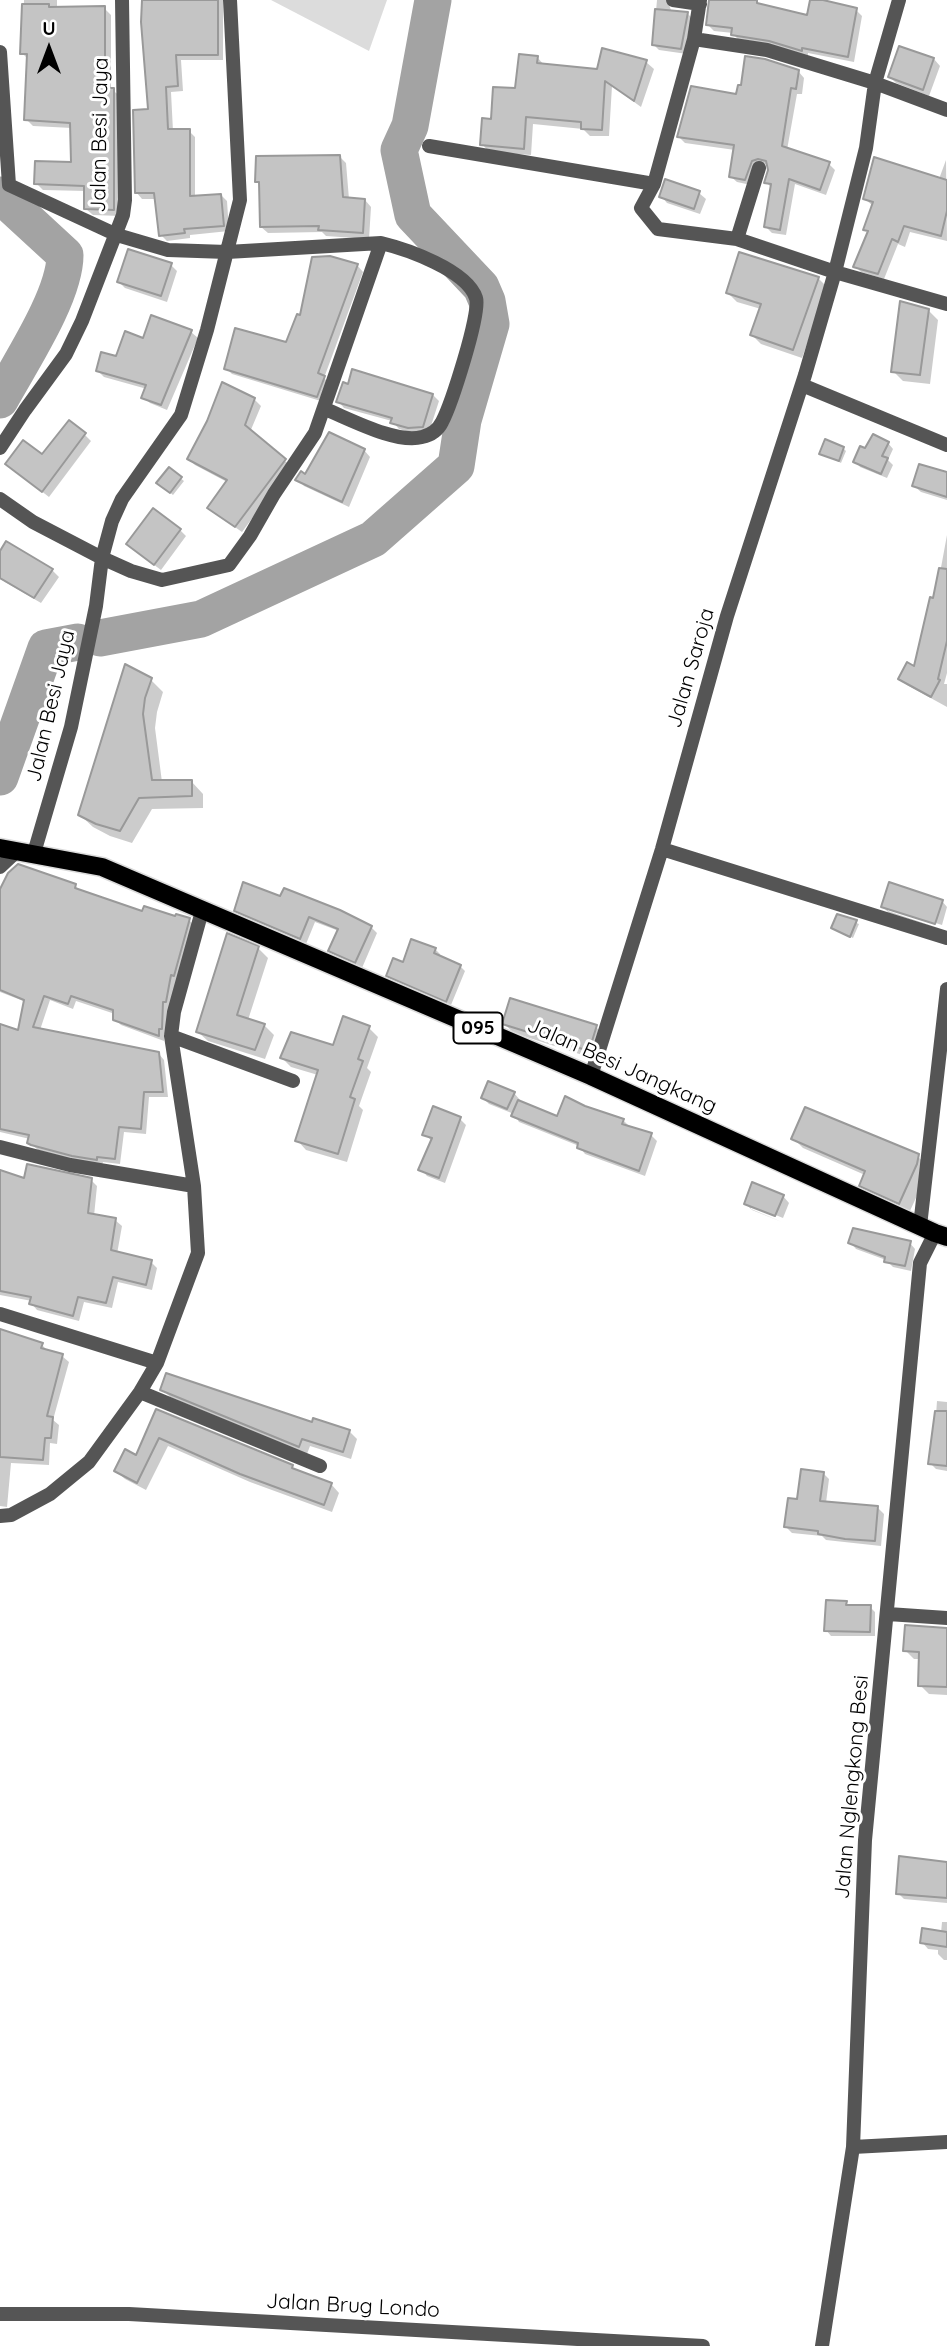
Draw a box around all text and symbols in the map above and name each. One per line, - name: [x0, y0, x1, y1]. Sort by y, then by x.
- north arrow: [14, 14, 84, 84]
- text: U: [42, 16, 56, 40]
- street label: Jalan Besi Jaya: [86, 57, 114, 213]
- street label: Jalan Saroja: [662, 605, 720, 731]
- street label: Jalan Besi Jaya: [21, 628, 81, 784]
- road number: 095: [454, 1012, 503, 1044]
- street label: Jalan Besi Jangkang: [523, 1013, 721, 1119]
- street label: Jalan Nglengkong Besi: [830, 1674, 874, 1900]
- street label: Jalan Brug Londo: [266, 2289, 440, 2323]

